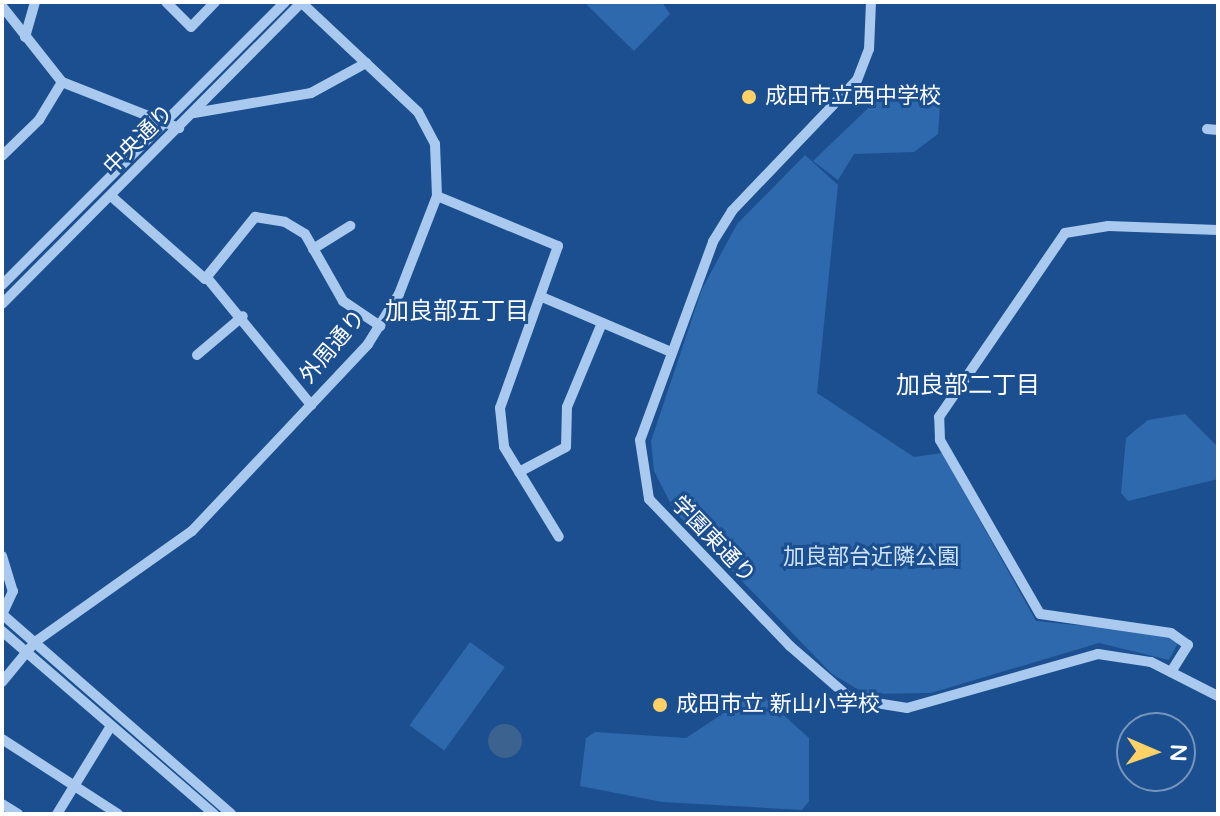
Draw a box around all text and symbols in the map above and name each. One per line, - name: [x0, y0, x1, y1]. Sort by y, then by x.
- place label: 成田市立西中学校: [765, 84, 941, 110]
- marker: 成田市立西中学校: [740, 88, 758, 106]
- street label: 中央通り: [99, 100, 179, 180]
- district label: 加良部五丁目: [385, 298, 529, 326]
- street label: 外周通り: [295, 305, 371, 389]
- district label: 加良部二丁目: [896, 372, 1040, 400]
- street label: 学園東通り: [665, 491, 761, 589]
- park label: 加良部台近隣公園: [783, 545, 959, 571]
- place label: 成田市立 新山小学校: [676, 692, 880, 718]
- marker: 成田市立 新山小学校: [651, 696, 669, 714]
- north arrow: [1116, 712, 1196, 792]
- text: N: [1165, 743, 1191, 762]

